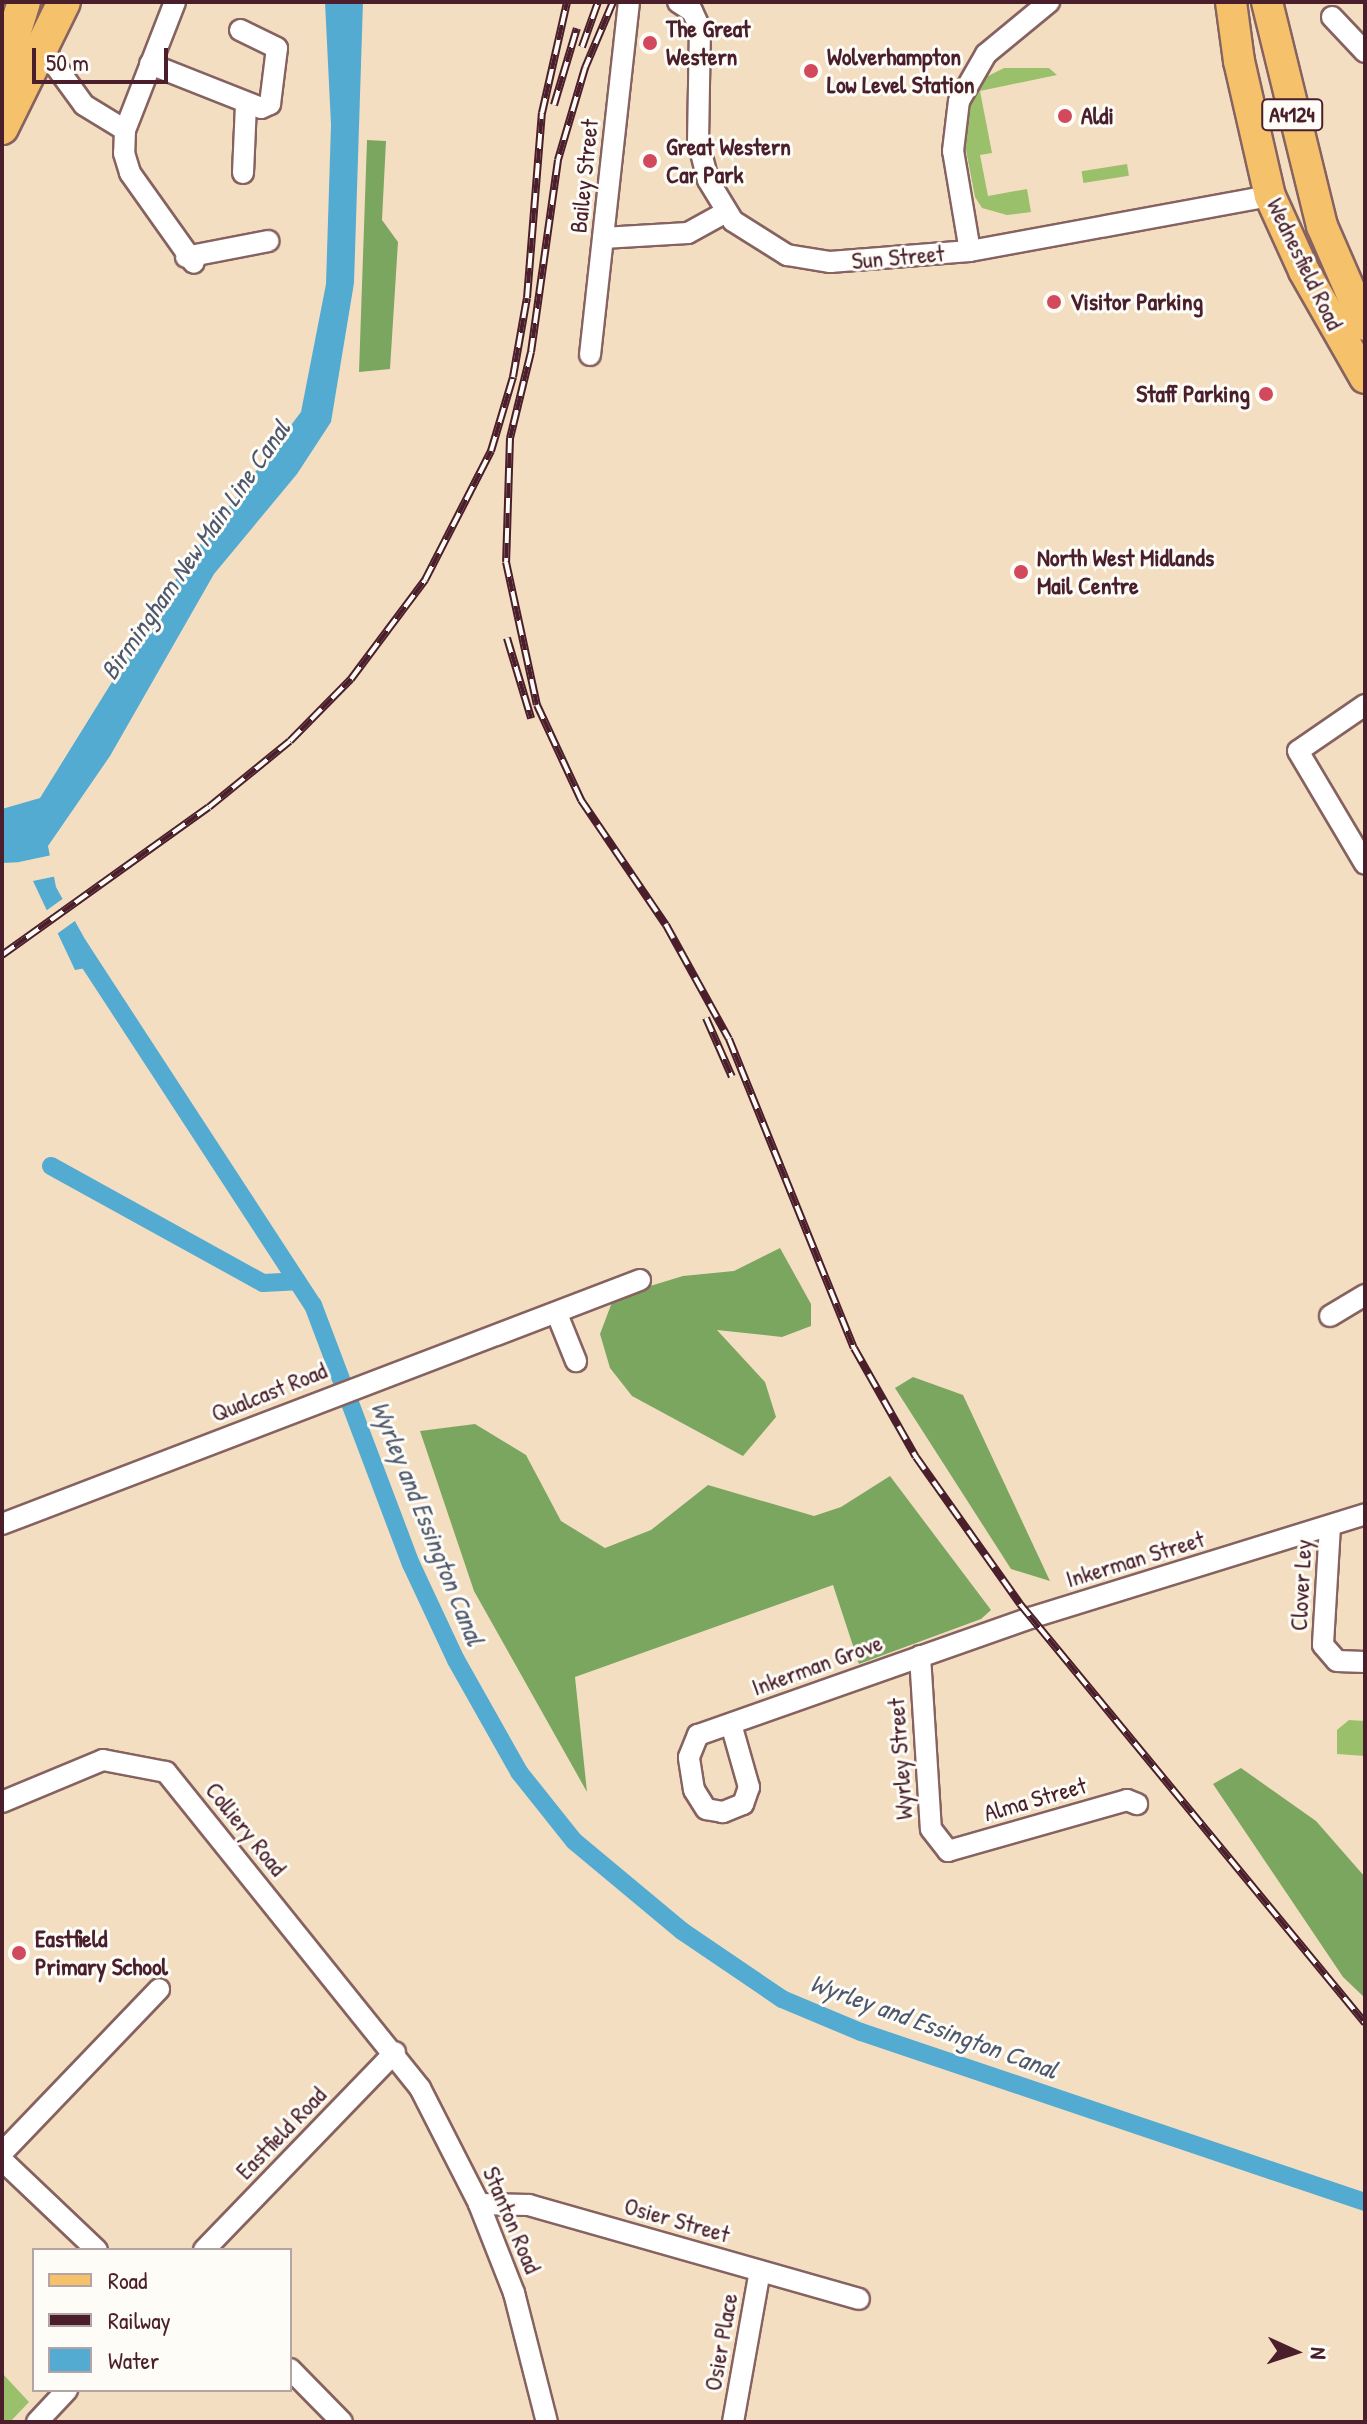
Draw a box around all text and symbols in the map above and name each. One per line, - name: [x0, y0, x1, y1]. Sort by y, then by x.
- place label: The Great Western: [666, 15, 750, 71]
- scale bar: [36, 32, 172, 82]
- marker: The Great Western: [641, 34, 659, 52]
- place label: Wolverhampton Low Level Station: [827, 43, 975, 99]
- text: 50 m: [46, 46, 89, 78]
- marker: Wolverhampton Low Level Station: [802, 62, 820, 80]
- road number: A4124: [1260, 97, 1324, 133]
- place label: Aldi: [1081, 102, 1114, 130]
- marker: Aldi: [1056, 107, 1074, 125]
- street label: Bailey Street: [564, 118, 604, 234]
- place label: Great Western Car Park: [666, 133, 791, 189]
- marker: Great Western Car Park: [641, 152, 659, 170]
- street label: Wednesfield Road: [1261, 193, 1349, 335]
- street label: Sun Street: [850, 239, 946, 275]
- place label: Visitor Parking: [1070, 288, 1203, 316]
- marker: Visitor Parking: [1045, 293, 1063, 311]
- place label: Staff Parking: [1136, 380, 1250, 408]
- marker: Staff Parking: [1257, 385, 1275, 403]
- water label: Birmingham New Main Line Canal: [94, 415, 296, 685]
- place label: North West Midlands Mail Centre: [1037, 544, 1214, 600]
- marker: North West Midlands Mail Centre: [1012, 563, 1030, 581]
- street label: Qualcast Road: [207, 1356, 331, 1428]
- water label: Wyrley and Essington Canal: [365, 1396, 491, 1650]
- street label: Inkerman Street: [1062, 1524, 1208, 1594]
- street label: Clover Ley: [1284, 1538, 1318, 1632]
- street label: Inkerman Grove: [748, 1628, 886, 1702]
- street label: Wyrley Street: [881, 1697, 919, 1821]
- street label: Alma Street: [980, 1771, 1090, 1827]
- street label: Colliery Road: [199, 1776, 293, 1882]
- place label: Eastfield Primary School: [35, 1925, 168, 1981]
- marker: Eastfield Primary School: [10, 1944, 28, 1962]
- water label: Wyrley and Essington Canal: [806, 1967, 1062, 2085]
- street label: Eastfield Road: [230, 2081, 332, 2185]
- street label: Stanton Road: [477, 2162, 547, 2278]
- street label: Osier Street: [621, 2191, 733, 2249]
- legend: [32, 2248, 292, 2392]
- text: Road: [108, 2264, 147, 2296]
- street label: Osier Place: [698, 2291, 744, 2393]
- text: Railway: [108, 2304, 171, 2336]
- north arrow: [1255, 2312, 1335, 2392]
- text: Water: [108, 2344, 159, 2376]
- text: N: [1304, 2347, 1334, 2360]

